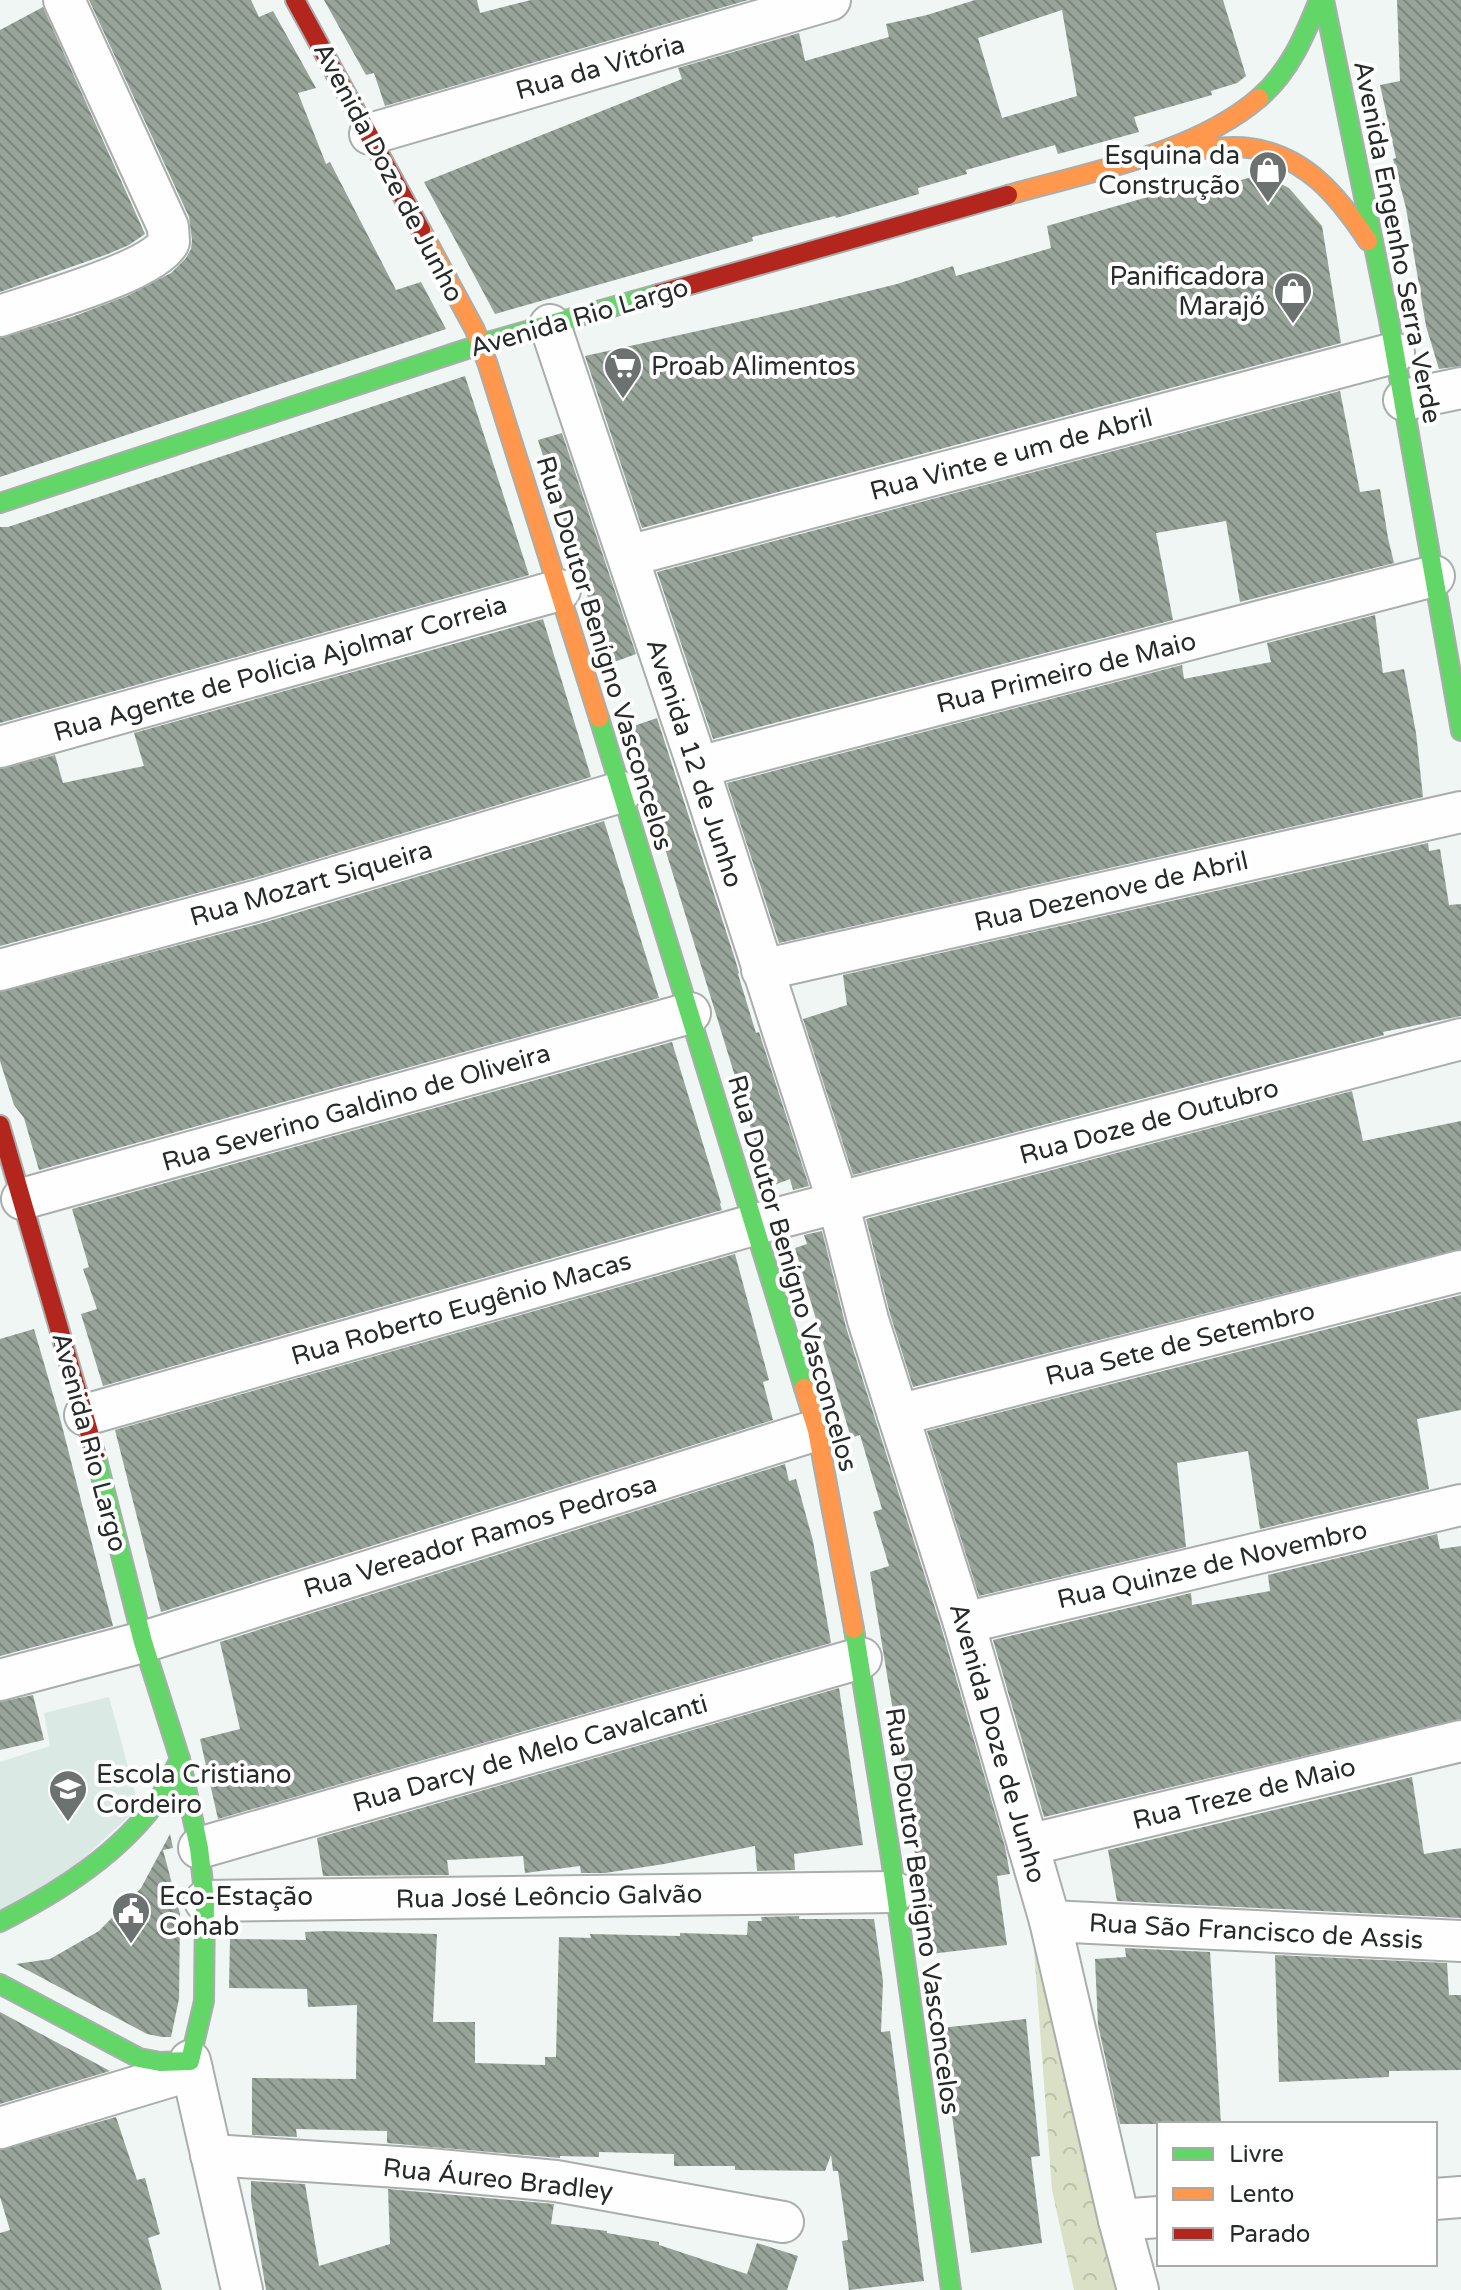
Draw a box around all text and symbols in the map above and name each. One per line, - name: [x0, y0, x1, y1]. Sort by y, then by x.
- street label: Rua da Vitória: [512, 29, 688, 106]
- street label: Avenida Doze de Junho: [307, 37, 470, 307]
- street label: Avenida Engenho Serra Verde: [1347, 58, 1448, 426]
- place label: Esquina da Construção: [1098, 140, 1240, 201]
- shop icon: Esquina da Construção: [1247, 149, 1289, 204]
- place label: Panificadora Marajó: [1109, 261, 1265, 322]
- shop icon: Panificadora Marajó: [1272, 270, 1314, 325]
- street label: Avenida Rio Largo: [466, 271, 692, 363]
- supermarket icon: Proab Alimentos: [602, 345, 644, 400]
- place label: Proab Alimentos: [651, 351, 856, 382]
- street label: Rua Vinte e um de Abril: [867, 402, 1156, 507]
- street label: Rua Doutor Benígno Vasconcelos: [530, 452, 679, 854]
- street label: Rua Agente de Polícia Ajolmar Correia: [50, 589, 510, 748]
- street label: Rua Primeiro de Maio: [933, 625, 1199, 720]
- street label: Avenida 12 de Junho: [640, 635, 749, 891]
- street label: Rua Mozart Siqueira: [186, 834, 436, 933]
- street label: Rua Dezenove de Abril: [971, 845, 1251, 938]
- street label: Rua Severino Galdino de Oliveira: [158, 1037, 554, 1178]
- street label: Rua Doutor Benígno Vasconcelos: [721, 1071, 864, 1475]
- street label: Rua Doze de Outubro: [1016, 1072, 1282, 1171]
- street label: Rua Roberto Eugênio Macas: [288, 1245, 635, 1372]
- street label: Rua Sete de Setembro: [1042, 1295, 1318, 1392]
- street label: Avenida Rio Largo: [45, 1329, 134, 1555]
- street label: Rua Vereador Ramos Pedrosa: [300, 1468, 660, 1605]
- street label: Rua Quinze de Novembro: [1054, 1514, 1370, 1615]
- street label: Avenida Doze de Junho: [943, 1600, 1052, 1887]
- street label: Rua Darcy de Melo Cavalcanti: [349, 1688, 711, 1819]
- street label: Rua Doutor Benígno Vasconcelos: [879, 1706, 966, 2117]
- street label: Rua Treze de Maio: [1129, 1751, 1359, 1836]
- place label: Escola Cristiano Cordeiro: [96, 1759, 292, 1820]
- school or university icon: Escola Cristiano Cordeiro: [47, 1768, 89, 1823]
- street label: Rua José Leôncio Galvão: [395, 1878, 703, 1915]
- place label: Eco-Estação Cohab: [159, 1881, 313, 1942]
- public building icon: Eco-Estação Cohab: [110, 1890, 152, 1945]
- street label: Rua São Francisco de Assis: [1088, 1907, 1424, 1956]
- legend: [1157, 2122, 1437, 2266]
- text: Livre: [1229, 2140, 1284, 2169]
- street label: Rua Áureo Bradley: [381, 2152, 615, 2207]
- text: Lento: [1229, 2180, 1294, 2209]
- text: Parado: [1229, 2220, 1310, 2249]

